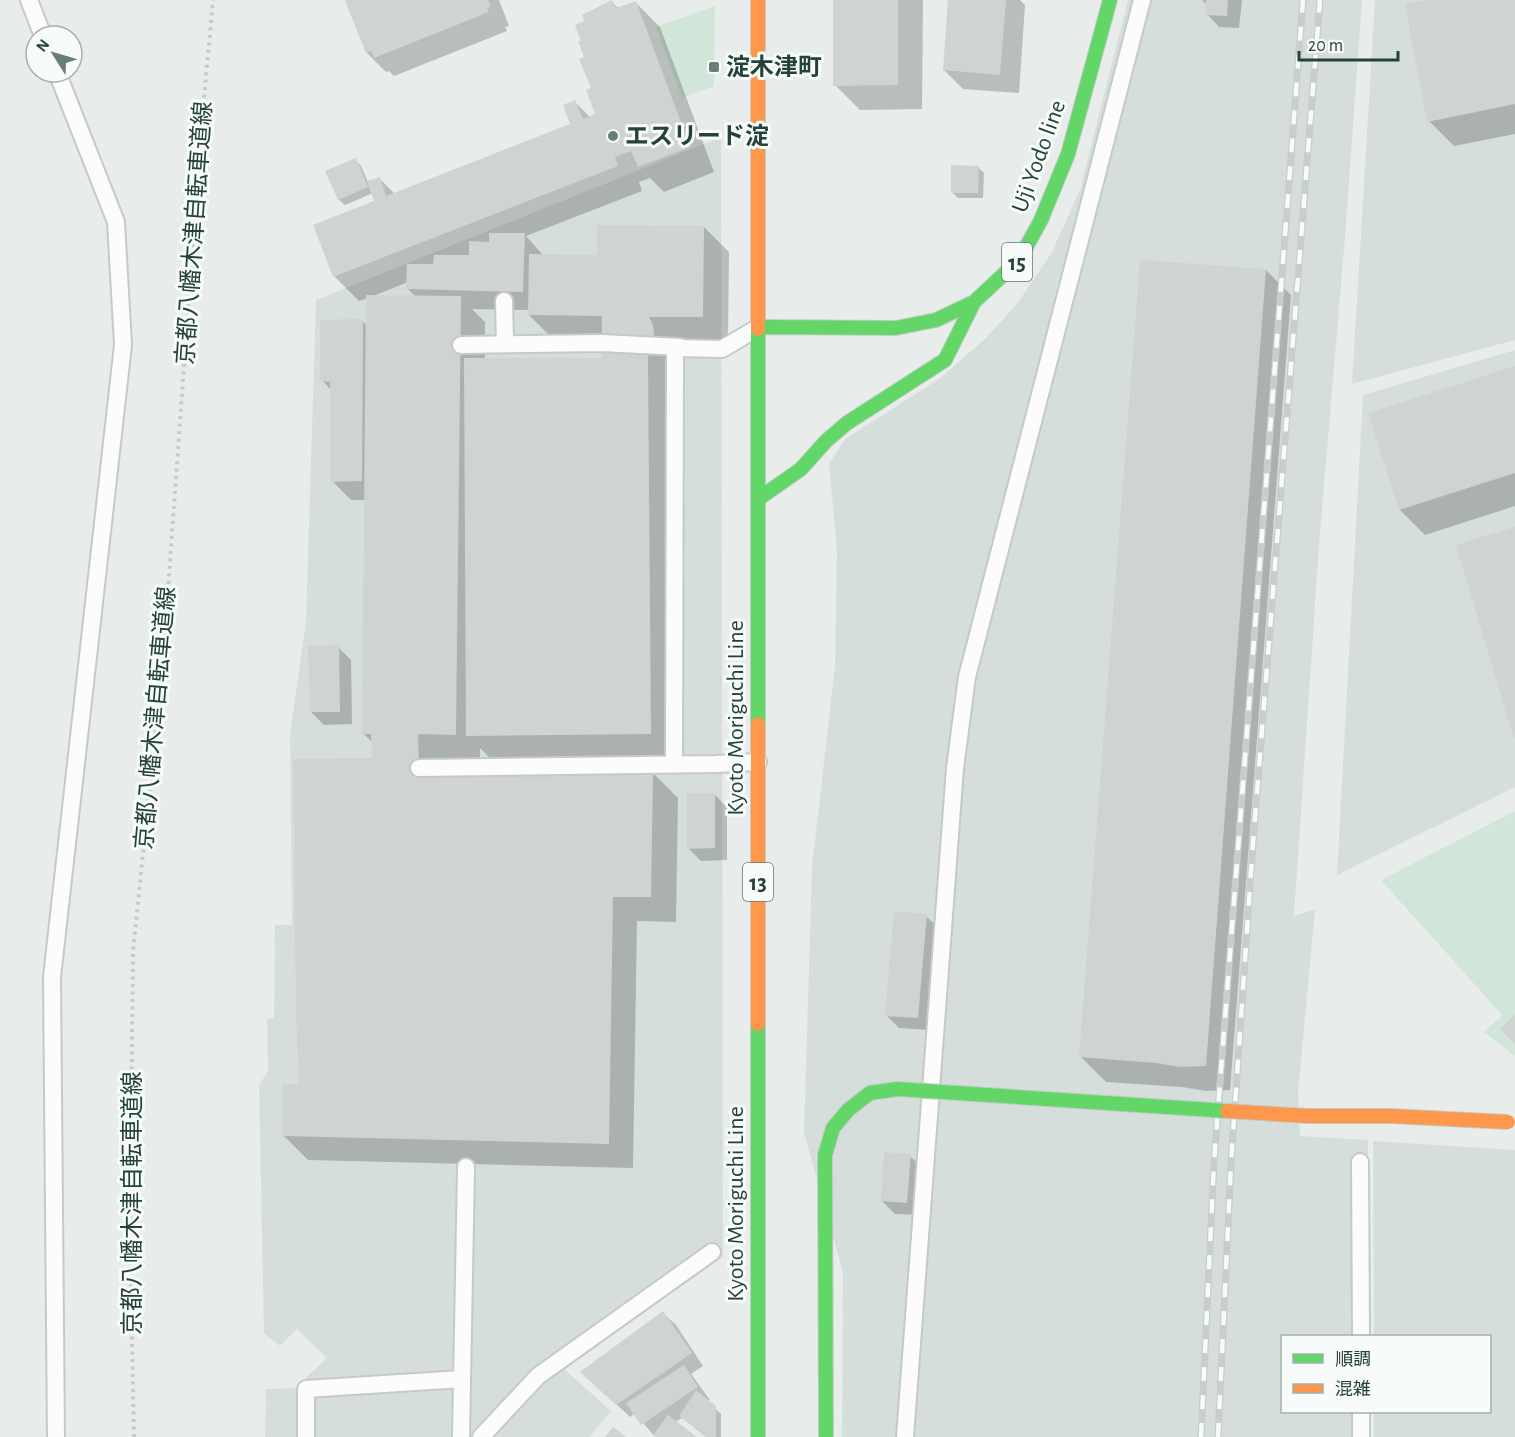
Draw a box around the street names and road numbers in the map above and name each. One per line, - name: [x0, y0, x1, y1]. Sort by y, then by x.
- street label: Uji Yodo line: [1008, 97, 1070, 216]
- street label: 京都八幡木津自転車道線: [172, 100, 216, 366]
- road number: 15: [1002, 243, 1032, 281]
- street label: 京都八幡木津自転車道線: [131, 585, 179, 851]
- street label: Kyoto Moriguchi Line: [724, 620, 748, 816]
- road number: 13: [743, 863, 773, 901]
- street label: 京都八幡木津自転車道線: [119, 1071, 145, 1335]
- street label: Kyoto Moriguchi Line: [724, 1106, 748, 1302]

